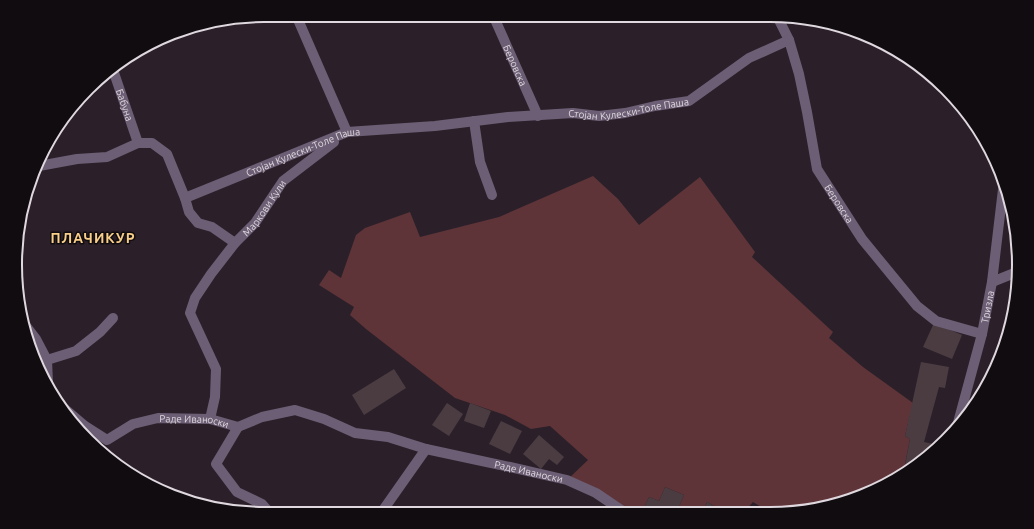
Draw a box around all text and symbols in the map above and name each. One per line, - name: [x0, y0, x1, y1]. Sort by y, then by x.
- street label: Беровска: [501, 43, 529, 88]
- street label: Бабуна: [114, 87, 135, 122]
- street label: Стојан Кулески-Толе Паша: [568, 96, 689, 122]
- street label: Стојан Кулески-Толе Паша: [244, 126, 360, 178]
- street label: Маркови Кули: [240, 178, 288, 238]
- street label: Беровска: [823, 182, 856, 225]
- district label: ПЛАЧИКУР: [50, 230, 136, 246]
- street label: Тризла: [979, 290, 996, 324]
- street label: Раде Иваноски: [159, 413, 230, 430]
- street label: Раде Иваноски: [493, 458, 564, 484]

